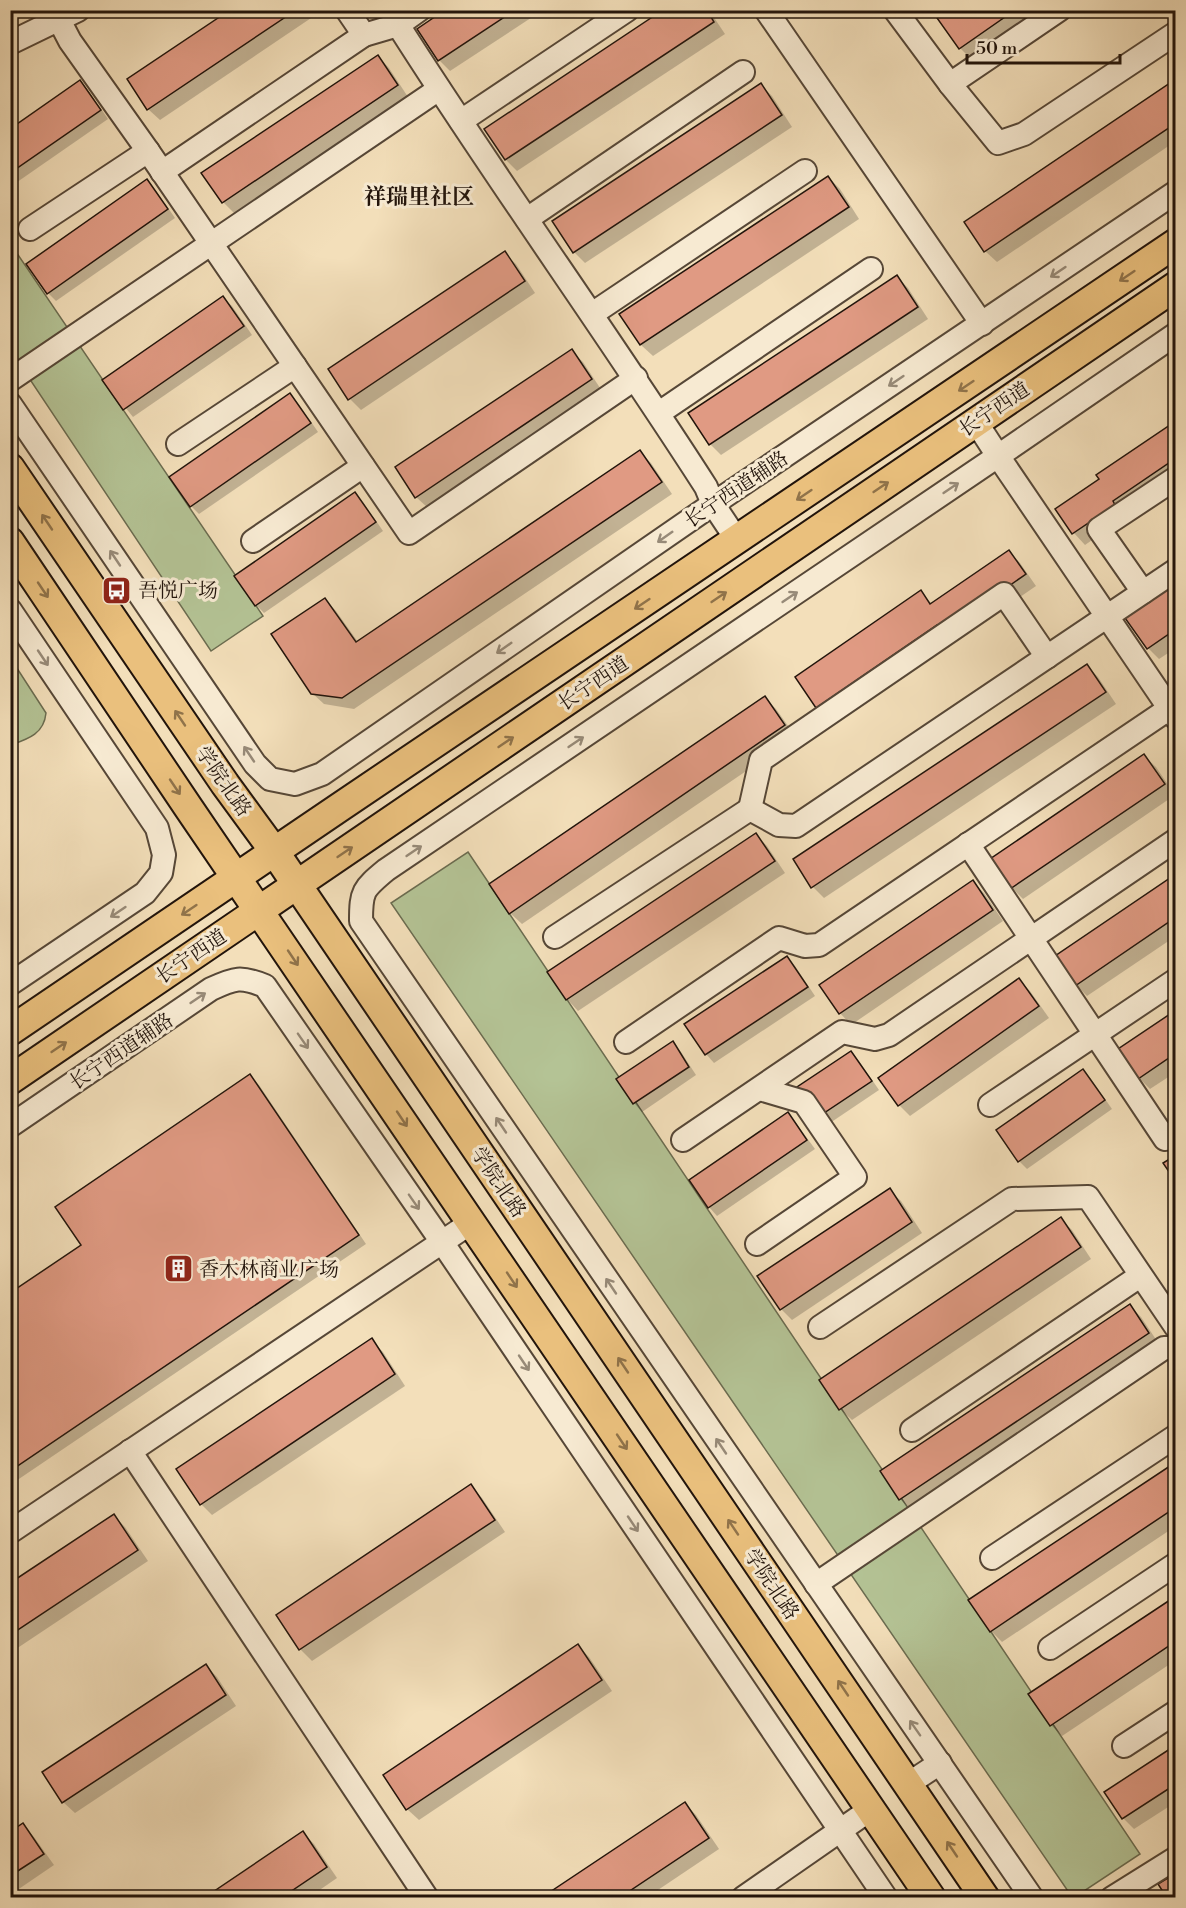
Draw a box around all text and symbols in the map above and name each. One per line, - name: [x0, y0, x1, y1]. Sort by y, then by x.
- scale bar: [967, 27, 1120, 65]
- text: 50 m: [976, 37, 1018, 60]
- district label: 祥瑞里社区: [364, 184, 474, 211]
- one-way arrow: [1050, 266, 1066, 278]
- one-way arrow: [1119, 270, 1136, 282]
- one-way arrow: [888, 375, 905, 387]
- street label: 长宁西道: [955, 378, 1035, 443]
- one-way arrow: [958, 380, 974, 392]
- street label: 长宁西道辅路: [680, 446, 794, 534]
- one-way arrow: [872, 481, 888, 493]
- one-way arrow: [942, 482, 959, 494]
- one-way arrow: [796, 489, 813, 501]
- one-way arrow: [41, 514, 53, 530]
- one-way arrow: [657, 531, 674, 543]
- one-way arrow: [109, 551, 121, 567]
- bus stop icon: 吾悦广场: [101, 574, 133, 606]
- place label: 吾悦广场: [138, 579, 218, 604]
- one-way arrow: [37, 582, 49, 598]
- one-way arrow: [711, 591, 727, 603]
- one-way arrow: [781, 591, 798, 604]
- one-way arrow: [635, 598, 651, 610]
- one-way arrow: [497, 642, 513, 654]
- one-way arrow: [37, 649, 49, 666]
- street label: 长宁西道: [554, 652, 634, 717]
- one-way arrow: [174, 710, 186, 726]
- one-way arrow: [497, 736, 514, 748]
- one-way arrow: [567, 736, 584, 748]
- street label: 学院北路: [190, 742, 256, 822]
- one-way arrow: [242, 746, 255, 763]
- one-way arrow: [169, 778, 181, 795]
- one-way arrow: [336, 845, 353, 857]
- one-way arrow: [406, 845, 422, 857]
- one-way arrow: [181, 904, 197, 916]
- one-way arrow: [110, 905, 127, 918]
- street label: 长宁西道: [152, 925, 232, 990]
- one-way arrow: [287, 949, 299, 966]
- one-way arrow: [189, 992, 205, 1004]
- street label: 长宁西道辅路: [65, 1008, 179, 1096]
- one-way arrow: [297, 1033, 309, 1049]
- one-way arrow: [50, 1041, 66, 1053]
- one-way arrow: [396, 1110, 408, 1127]
- one-way arrow: [495, 1117, 507, 1134]
- street label: 学院北路: [465, 1143, 530, 1223]
- one-way arrow: [408, 1193, 420, 1209]
- building icon: 香木林商业广场: [162, 1253, 194, 1285]
- place label: 香木林商业广场: [199, 1258, 339, 1283]
- one-way arrow: [506, 1272, 518, 1288]
- one-way arrow: [605, 1278, 617, 1294]
- one-way arrow: [517, 1354, 530, 1371]
- one-way arrow: [617, 1358, 629, 1374]
- one-way arrow: [615, 1433, 628, 1450]
- one-way arrow: [715, 1439, 727, 1455]
- one-way arrow: [627, 1515, 639, 1532]
- one-way arrow: [727, 1519, 739, 1535]
- street label: 学院北路: [738, 1545, 803, 1625]
- one-way arrow: [837, 1680, 849, 1696]
- one-way arrow: [909, 1720, 921, 1737]
- one-way arrow: [946, 1841, 958, 1858]

